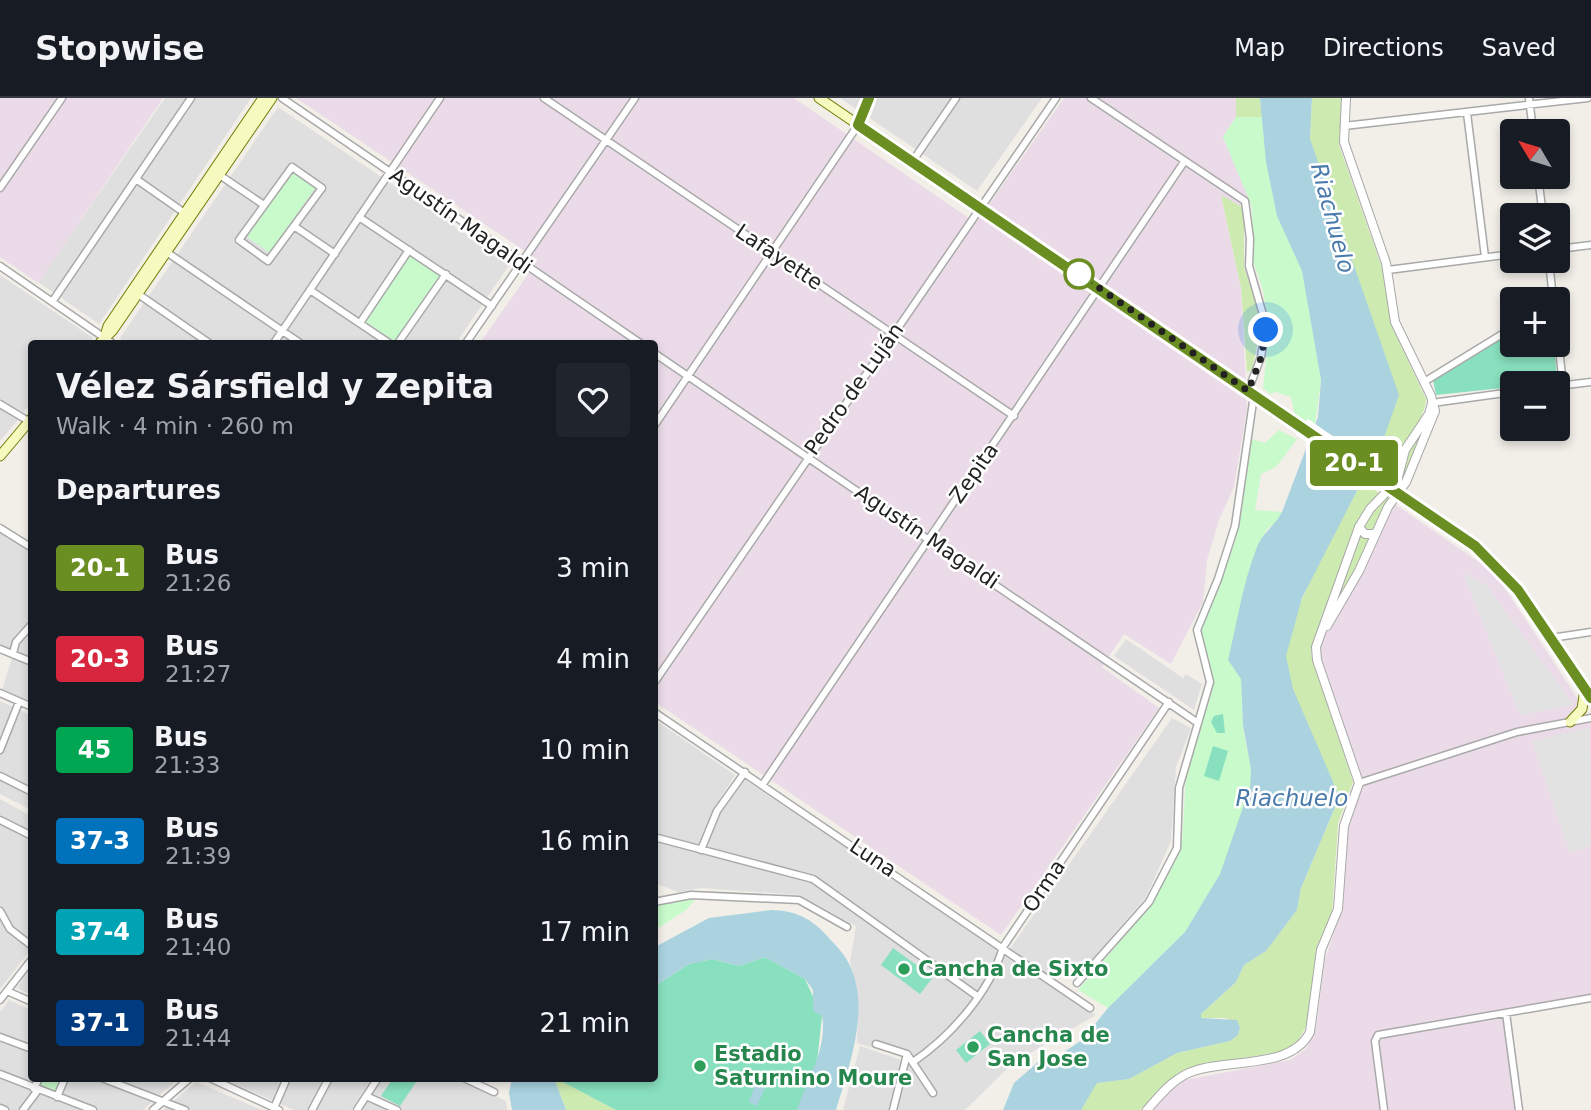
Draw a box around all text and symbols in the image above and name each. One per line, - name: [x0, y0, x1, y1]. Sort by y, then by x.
- text: Stopwise: [35, 29, 205, 68]
- text: Map: [1234, 34, 1285, 62]
- text: Directions: [1323, 34, 1444, 62]
- text: Saved: [1482, 34, 1556, 62]
- north arrow: [1500, 119, 1570, 189]
- map controls: [1500, 119, 1570, 441]
- water label: Riachuelo: [1306, 160, 1360, 276]
- street label: Agustín Magaldi: [385, 163, 537, 279]
- button: layers: [1500, 203, 1570, 273]
- street label: Lafayette: [731, 219, 827, 295]
- unlabelled marker: [1064, 259, 1094, 289]
- button: +: [1500, 287, 1570, 357]
- your location: [1248, 312, 1283, 347]
- street label: Pedro de Luján: [800, 318, 908, 460]
- button: heart: [556, 363, 630, 437]
- text: Vélez Sársfield y Zepita: [56, 367, 494, 406]
- button: −: [1500, 371, 1570, 441]
- text: Walk · 4 min · 260 m: [56, 413, 294, 439]
- street label: Zepita: [945, 438, 1003, 508]
- line badge: 20-1: [1305, 440, 1403, 486]
- text: 20-1: [1324, 449, 1384, 477]
- text: Departures: [56, 475, 221, 505]
- street label: Agustín Magaldi: [851, 480, 1003, 594]
- text: Bus: [165, 540, 219, 570]
- text: 3 min: [556, 553, 630, 583]
- text: 20-1: [70, 554, 130, 582]
- text: 21:26: [165, 570, 231, 596]
- text: Bus: [165, 631, 219, 661]
- text: 4 min: [556, 644, 630, 674]
- text: 20-3: [70, 645, 130, 673]
- text: 21:27: [165, 661, 231, 687]
- text: Bus: [154, 722, 208, 752]
- text: 10 min: [540, 735, 630, 765]
- text: 45: [78, 736, 111, 764]
- text: 21:33: [154, 752, 220, 778]
- water label: Riachuelo: [1236, 785, 1348, 811]
- text: Bus: [165, 813, 219, 843]
- text: 16 min: [540, 826, 630, 856]
- text: 37-3: [70, 827, 130, 855]
- street label: Luna: [845, 834, 901, 882]
- text: 21:39: [165, 843, 231, 869]
- street label: Orma: [1018, 855, 1070, 917]
- text: Bus: [165, 904, 219, 934]
- text: 17 min: [540, 917, 630, 947]
- text: 37-4: [70, 918, 130, 946]
- text: 21:40: [165, 934, 231, 960]
- place label: Cancha de Sixto: [918, 957, 1108, 981]
- marker: Cancha de Sixto: [896, 961, 912, 977]
- text: Bus: [165, 995, 219, 1025]
- text: 21 min: [540, 1008, 630, 1038]
- text: 37-1: [70, 1009, 130, 1037]
- place label: Cancha de San Jose: [987, 1023, 1110, 1071]
- text: 21:44: [165, 1025, 231, 1051]
- marker: Cancha de San Jose: [965, 1039, 981, 1055]
- place label: Estadio Saturnino Moure: [714, 1042, 912, 1090]
- marker: Estadio Saturnino Moure: [692, 1058, 708, 1074]

